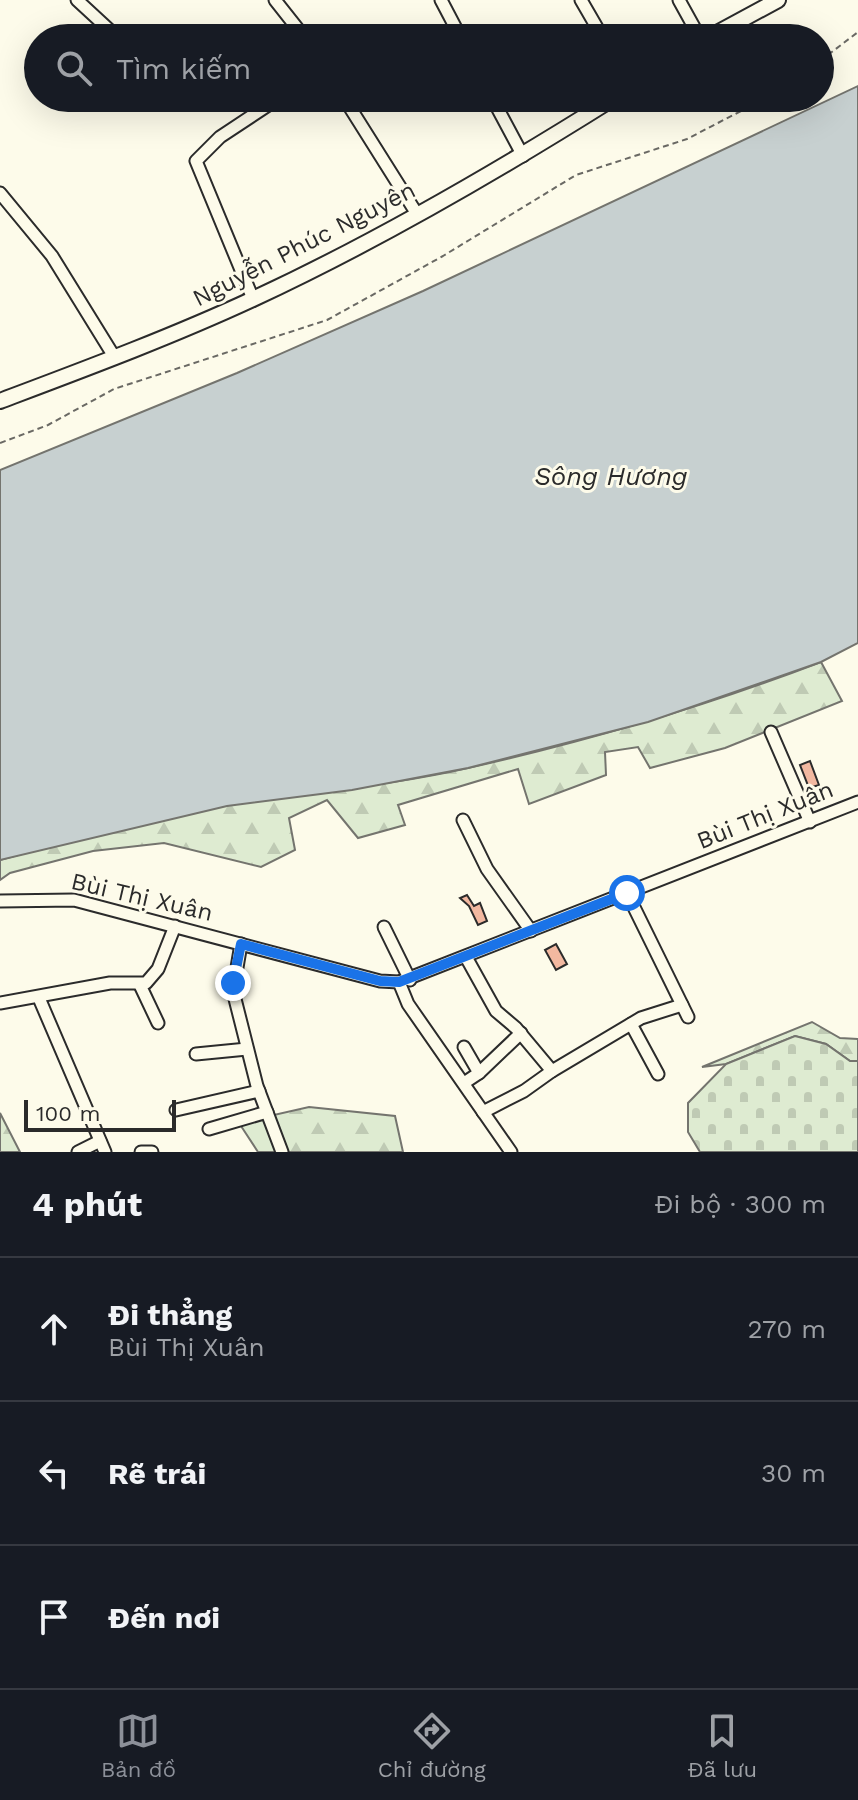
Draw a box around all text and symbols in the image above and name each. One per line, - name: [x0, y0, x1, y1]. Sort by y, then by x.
- search box: [24, 24, 834, 112]
- icon: search: [52, 46, 96, 90]
- text: Tìm kiếm: [116, 51, 251, 86]
- street label: Nguyễn Phúc Nguyên: [188, 176, 420, 312]
- water label: Sông Hương: [534, 461, 688, 491]
- street label: Bùi Thị Xuân: [693, 775, 837, 855]
- street label: Bùi Thị Xuân: [68, 867, 216, 927]
- route start: [609, 875, 645, 911]
- route end: [215, 965, 251, 1001]
- scale bar: [24, 1096, 176, 1132]
- text: 100 m: [36, 1101, 100, 1126]
- text: 4 phút: [32, 1184, 142, 1224]
- text: Đi bộ · 300 m: [655, 1189, 826, 1219]
- text: Đi thẳng: [108, 1297, 232, 1332]
- icon: ahead: [32, 1307, 76, 1351]
- text: 270 m: [747, 1314, 826, 1344]
- text: Bùi Thị Xuân: [108, 1332, 265, 1362]
- icon: left: [32, 1451, 76, 1495]
- text: Rẽ trái: [108, 1456, 206, 1491]
- text: 30 m: [761, 1458, 826, 1488]
- icon: arrive: [32, 1595, 76, 1639]
- text: Đến nơi: [108, 1600, 220, 1635]
- tab: Bản đồ: [101, 1709, 176, 1782]
- tab: Chỉ đường: [378, 1709, 486, 1782]
- tab: Đã lưu: [688, 1709, 757, 1782]

